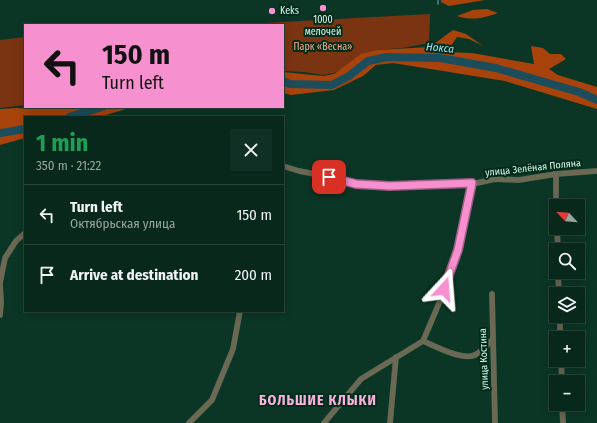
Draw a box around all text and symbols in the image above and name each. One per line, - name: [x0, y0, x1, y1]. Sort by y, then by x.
- marker: 1000 мелочей: [318, 3, 328, 13]
- place label: Keks: [280, 5, 299, 17]
- marker: Keks: [267, 6, 277, 16]
- place label: 1000 мелочей: [305, 14, 341, 38]
- text: 150 m: [102, 38, 170, 71]
- icon: left: [36, 40, 88, 92]
- water label: Нокса: [426, 40, 455, 56]
- park label: Парк «Весна»: [294, 41, 352, 53]
- text: Turn left: [102, 72, 164, 94]
- text: 1 min: [36, 129, 88, 157]
- button: close: [230, 129, 272, 171]
- street label: улица Зелёная Поляна: [485, 157, 582, 179]
- text: 350 m · 21:22: [36, 158, 101, 173]
- pin: [312, 160, 346, 194]
- icon: arrive: [318, 166, 340, 188]
- text: Turn left: [70, 198, 123, 216]
- north arrow: [549, 199, 585, 235]
- map controls: [549, 199, 585, 411]
- icon: left: [36, 204, 58, 226]
- text: 150 m: [236, 206, 272, 224]
- text: Октябрьская улица: [70, 216, 175, 231]
- button: search: [549, 243, 585, 279]
- icon: arrive: [36, 264, 58, 286]
- text: Arrive at destination: [70, 266, 198, 284]
- text: 200 m: [235, 266, 272, 284]
- position arrow: [423, 268, 465, 310]
- button: layers: [549, 287, 585, 323]
- street label: улица Костина: [477, 328, 491, 390]
- button: +: [549, 331, 585, 367]
- button: −: [549, 375, 585, 411]
- district label: БОЛЬШИЕ КЛЫКИ: [259, 392, 377, 409]

